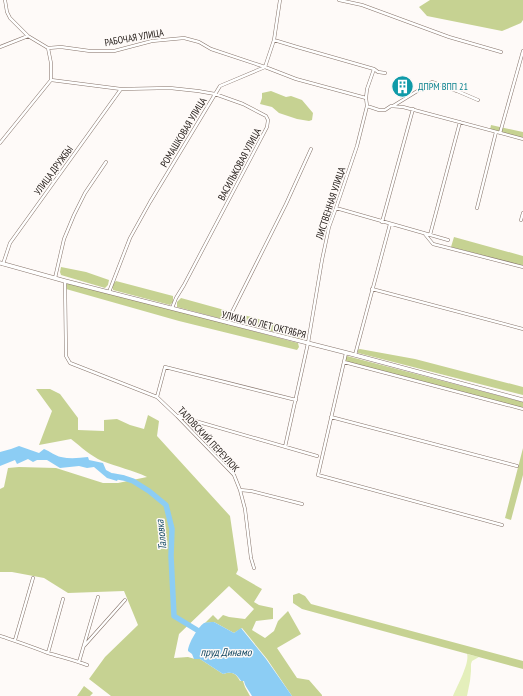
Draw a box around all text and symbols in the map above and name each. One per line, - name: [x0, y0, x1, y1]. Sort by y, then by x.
- street label: РАБОЧАЯ УЛИЦА: [103, 26, 165, 49]
- building icon: ДПРМ ВПП 21: [390, 73, 416, 99]
- place label: ДПРМ ВПП 21: [418, 80, 468, 93]
- street label: РОМАШКОВАЯ УЛИЦА: [157, 95, 210, 170]
- street label: ВАСИЛЬКОВАЯ УЛИЦА: [215, 126, 264, 203]
- street label: УЛИЦА ДРУЖБЫ: [31, 143, 76, 198]
- street label: ЛИСТВЕННАЯ УЛИЦА: [312, 165, 348, 242]
- street label: УЛИЦА 60 ЛЕТ ОКТЯБРЯ: [220, 308, 307, 341]
- street label: ТАЛОВСКИЙ ПЕРЕУЛОК: [175, 404, 242, 475]
- water label: Таловка: [152, 518, 170, 551]
- water label: пруд Динамо: [201, 645, 253, 659]

